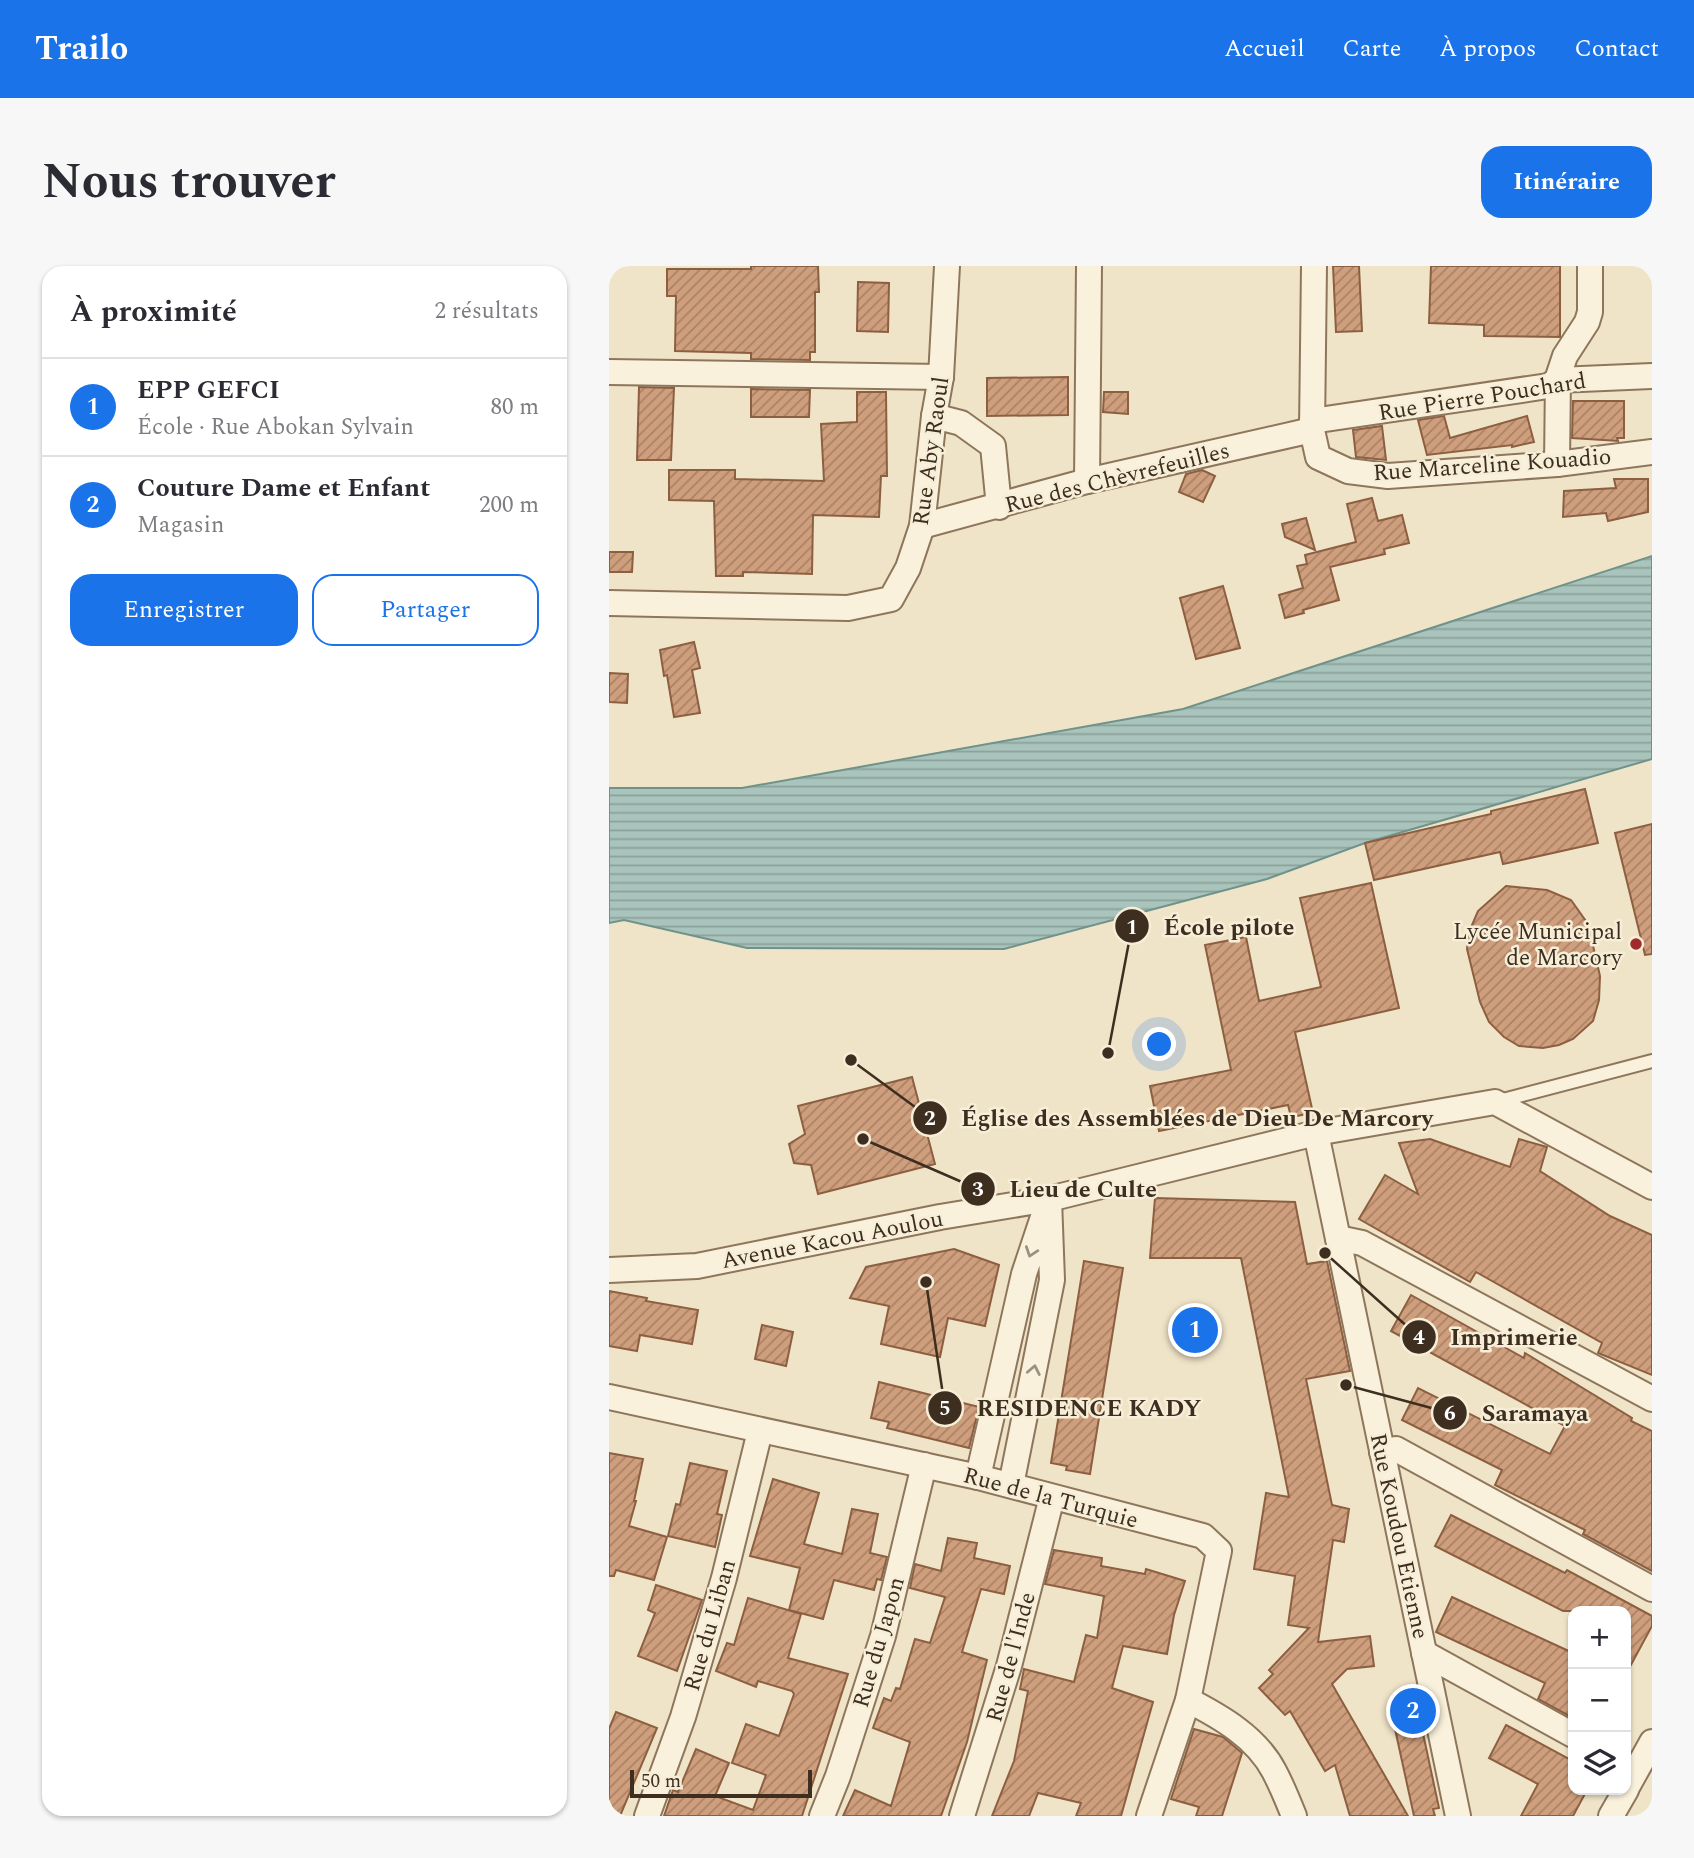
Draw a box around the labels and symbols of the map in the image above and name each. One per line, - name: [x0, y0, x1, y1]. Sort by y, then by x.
- street label: Rue Pierre Pouchard: [1376, 364, 1589, 431]
- street label: Rue Aby Raoul: [904, 374, 959, 528]
- street label: Rue des Chèvrefeuilles: [1001, 434, 1234, 523]
- street label: Rue Marceline Kouadio: [1372, 440, 1613, 491]
- callout: École pilote: [1115, 904, 1309, 949]
- text: École pilote: [1164, 910, 1294, 946]
- text: 1: [1126, 912, 1138, 944]
- place label: Lycée Municipal de Marcory: [1453, 915, 1623, 976]
- marker: Lycée Municipal de Marcory: [1628, 936, 1644, 952]
- your location: [1142, 1027, 1176, 1061]
- callout: Église des Assemblées de Dieu De Marcory: [912, 1095, 1447, 1140]
- text: Église des Assemblées de Dieu De Marcory: [961, 1101, 1435, 1137]
- text: 2: [924, 1103, 936, 1135]
- callout: Lieu de Culte: [960, 1166, 1171, 1211]
- text: Lieu de Culte: [1009, 1172, 1157, 1208]
- text: 3: [972, 1174, 984, 1206]
- street label: Avenue Kacou Aoulou: [718, 1202, 946, 1279]
- one-way arrow: [1025, 1245, 1039, 1257]
- pin: 1: [1172, 1304, 1218, 1356]
- callout: Imprimerie: [1401, 1314, 1592, 1359]
- text: Imprimerie: [1450, 1320, 1578, 1356]
- text: 4: [1413, 1322, 1425, 1354]
- one-way arrow: [1026, 1364, 1041, 1376]
- callout: RESIDENCE KADY: [927, 1386, 1215, 1431]
- callout: Saramaya: [1432, 1390, 1602, 1435]
- text: RESIDENCE KADY: [977, 1391, 1201, 1427]
- text: 5: [939, 1393, 951, 1425]
- text: Saramaya: [1482, 1396, 1589, 1432]
- text: 6: [1444, 1398, 1456, 1430]
- street label: Rue Koudou Etienne: [1360, 1430, 1437, 1643]
- street label: Rue de la Turquie: [959, 1458, 1142, 1539]
- street label: Rue du Liban: [675, 1555, 746, 1696]
- street label: Rue du Japon: [844, 1573, 915, 1712]
- street label: Rue de l'Inde: [977, 1588, 1046, 1726]
- pin: 2: [1390, 1685, 1436, 1737]
- scale bar: [630, 1767, 812, 1799]

